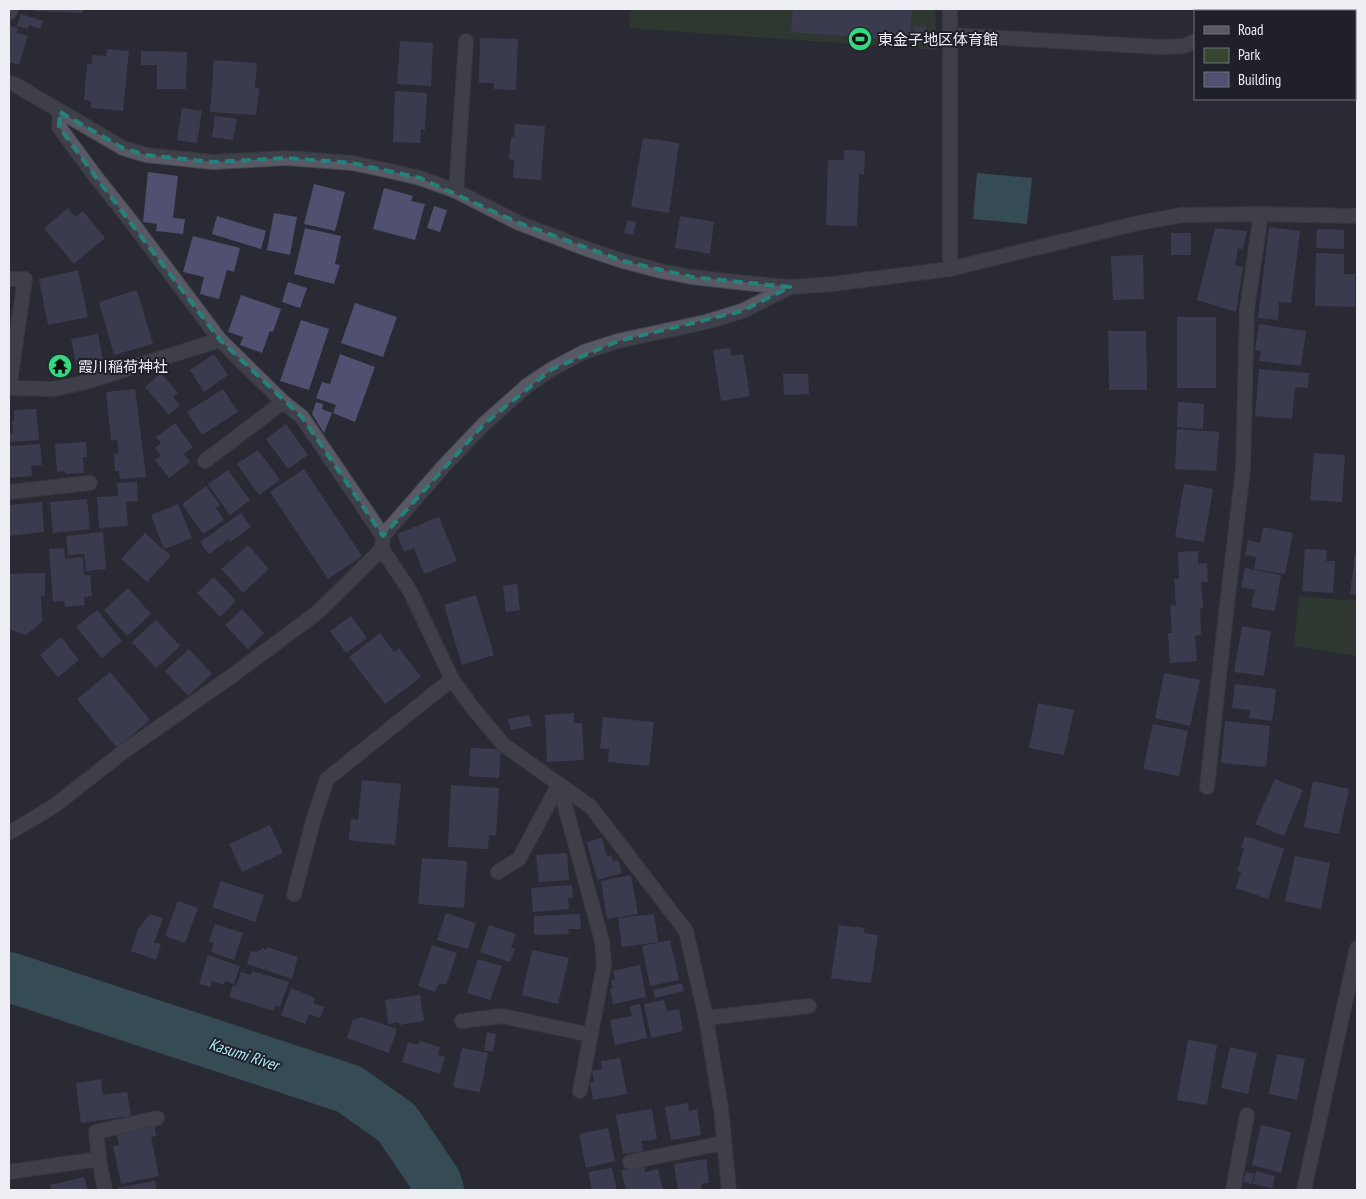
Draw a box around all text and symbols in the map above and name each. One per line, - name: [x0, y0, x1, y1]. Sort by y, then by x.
- legend: [1194, 10, 1356, 100]
- text: Road: [1238, 20, 1264, 39]
- sports icon: 東金子地区体育館: [847, 26, 873, 52]
- place label: 東金子地区体育館: [878, 30, 998, 49]
- text: Park: [1238, 45, 1260, 64]
- text: Building: [1238, 70, 1281, 89]
- temple icon: 霞川稲荷神社: [47, 353, 73, 379]
- place label: 霞川稲荷神社: [78, 357, 168, 376]
- water label: Kasumi River: [207, 1033, 284, 1075]

